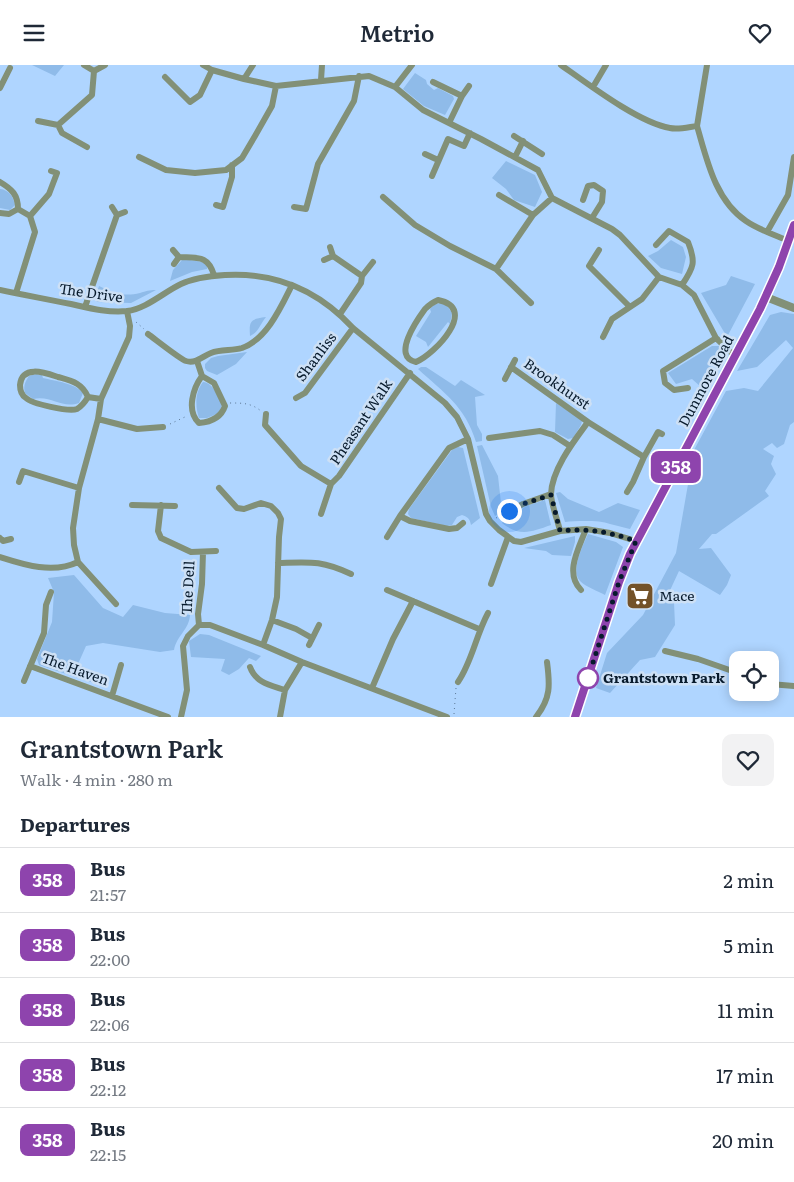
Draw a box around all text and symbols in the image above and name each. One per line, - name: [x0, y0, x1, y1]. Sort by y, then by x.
- text: Metrio: [360, 16, 434, 49]
- icon: menu: [20, 19, 48, 47]
- icon: heart: [746, 19, 774, 47]
- street label: The Drive: [58, 278, 124, 306]
- street label: Shanliss: [290, 328, 340, 385]
- street label: Dunmore Road: [673, 331, 738, 430]
- street label: Brookhurst: [520, 353, 595, 414]
- street label: Pheasant Walk: [324, 374, 396, 468]
- line badge: 358: [647, 451, 705, 483]
- text: 358: [661, 453, 691, 480]
- your location: [497, 499, 522, 524]
- street label: The Dell: [176, 560, 198, 616]
- supermarket icon: Mace: [625, 581, 655, 611]
- place label: Mace: [659, 585, 694, 605]
- street label: The Haven: [39, 647, 112, 689]
- map controls: [729, 651, 779, 701]
- button: locate: [729, 651, 779, 701]
- marker: Grantstown Park: [577, 667, 599, 689]
- place label: Grantstown Park: [603, 667, 725, 687]
- text: Grantstown Park: [20, 730, 223, 765]
- button: heart: [722, 734, 774, 786]
- text: Walk · 4 min · 280 m: [20, 767, 173, 791]
- text: Departures: [20, 810, 130, 838]
- text: Bus: [90, 854, 125, 882]
- text: 358: [32, 866, 63, 893]
- text: 2 min: [723, 866, 774, 894]
- text: 21:57: [90, 882, 126, 906]
- text: Bus: [90, 919, 125, 947]
- text: 358: [32, 931, 63, 958]
- text: 5 min: [723, 931, 774, 959]
- text: 22:00: [90, 947, 130, 971]
- text: Bus: [90, 984, 125, 1012]
- text: 358: [32, 996, 63, 1023]
- text: 11 min: [717, 996, 774, 1024]
- text: 22:06: [90, 1012, 129, 1036]
- text: Bus: [90, 1049, 125, 1077]
- text: 358: [32, 1061, 63, 1088]
- text: 17 min: [716, 1061, 774, 1089]
- text: 22:12: [90, 1077, 126, 1101]
- text: Bus: [90, 1114, 125, 1142]
- text: 358: [32, 1126, 63, 1153]
- text: 20 min: [712, 1126, 774, 1154]
- text: 22:15: [90, 1142, 126, 1166]

